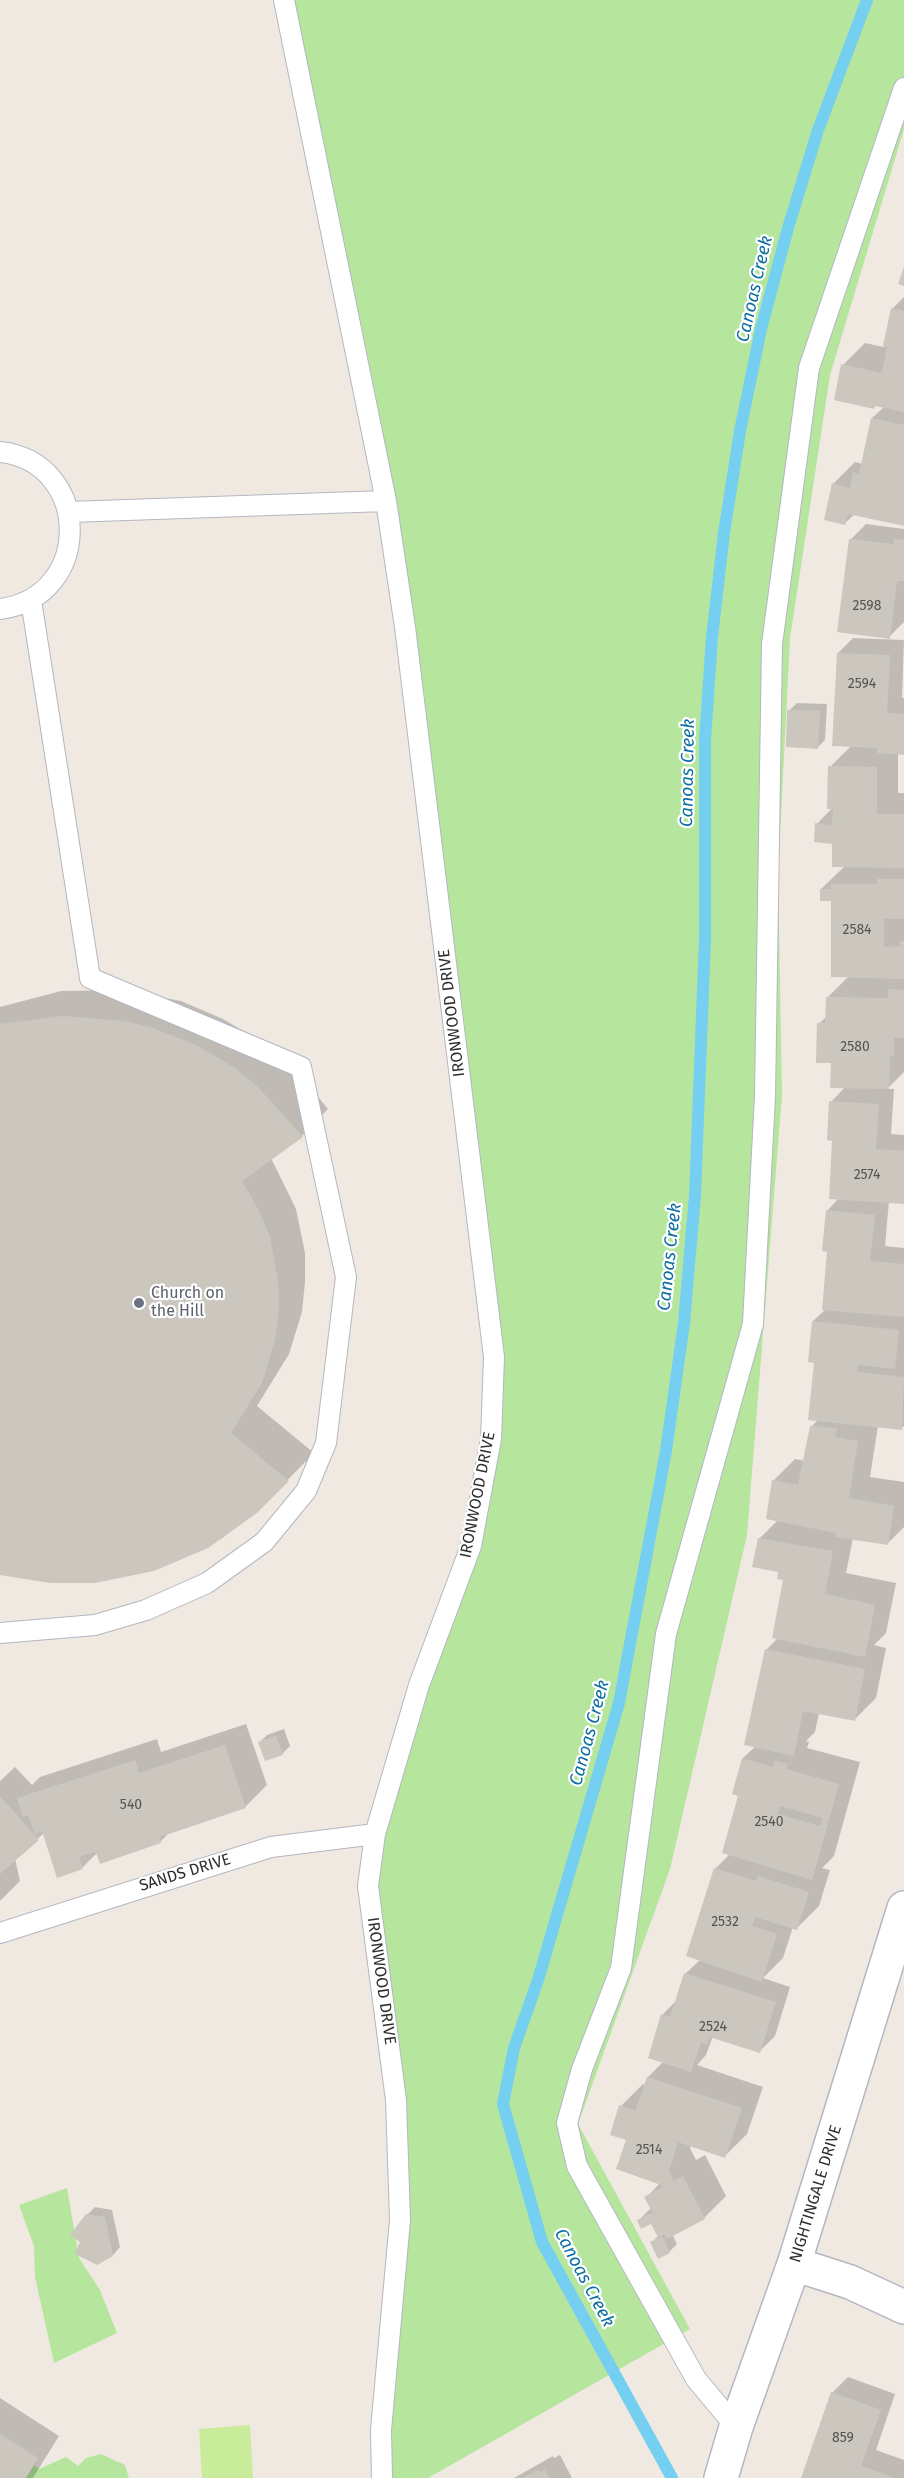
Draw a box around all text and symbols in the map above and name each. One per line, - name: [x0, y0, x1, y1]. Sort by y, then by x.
- water label: Canoas Creek: [732, 234, 778, 344]
- house number: 2598: [853, 598, 881, 614]
- house number: 2594: [848, 676, 876, 692]
- water label: Canoas Creek: [676, 719, 700, 827]
- house number: 2584: [842, 922, 872, 938]
- street label: IRONWOOD DRIVE: [435, 948, 469, 1078]
- house number: 2580: [840, 1039, 870, 1055]
- house number: 2574: [854, 1167, 880, 1183]
- water label: Canoas Creek: [654, 1202, 686, 1312]
- place label: Church on the Hill: [151, 1284, 224, 1322]
- marker: Church on the Hill: [132, 1296, 146, 1310]
- street label: IRONWOOD DRIVE: [456, 1430, 500, 1560]
- water label: Canoas Creek: [566, 1678, 614, 1788]
- house number: 540: [120, 1797, 142, 1813]
- house number: 2540: [754, 1814, 784, 1830]
- street label: SANDS DRIVE: [137, 1850, 233, 1896]
- house number: 2532: [711, 1914, 739, 1930]
- street label: IRONWOOD DRIVE: [363, 1916, 399, 2046]
- house number: 2524: [699, 2019, 727, 2035]
- street label: NIGHTINGALE DRIVE: [786, 2123, 846, 2265]
- house number: 2514: [636, 2142, 662, 2158]
- water label: Canoas Creek: [549, 2225, 619, 2331]
- house number: 859: [832, 2430, 854, 2446]

